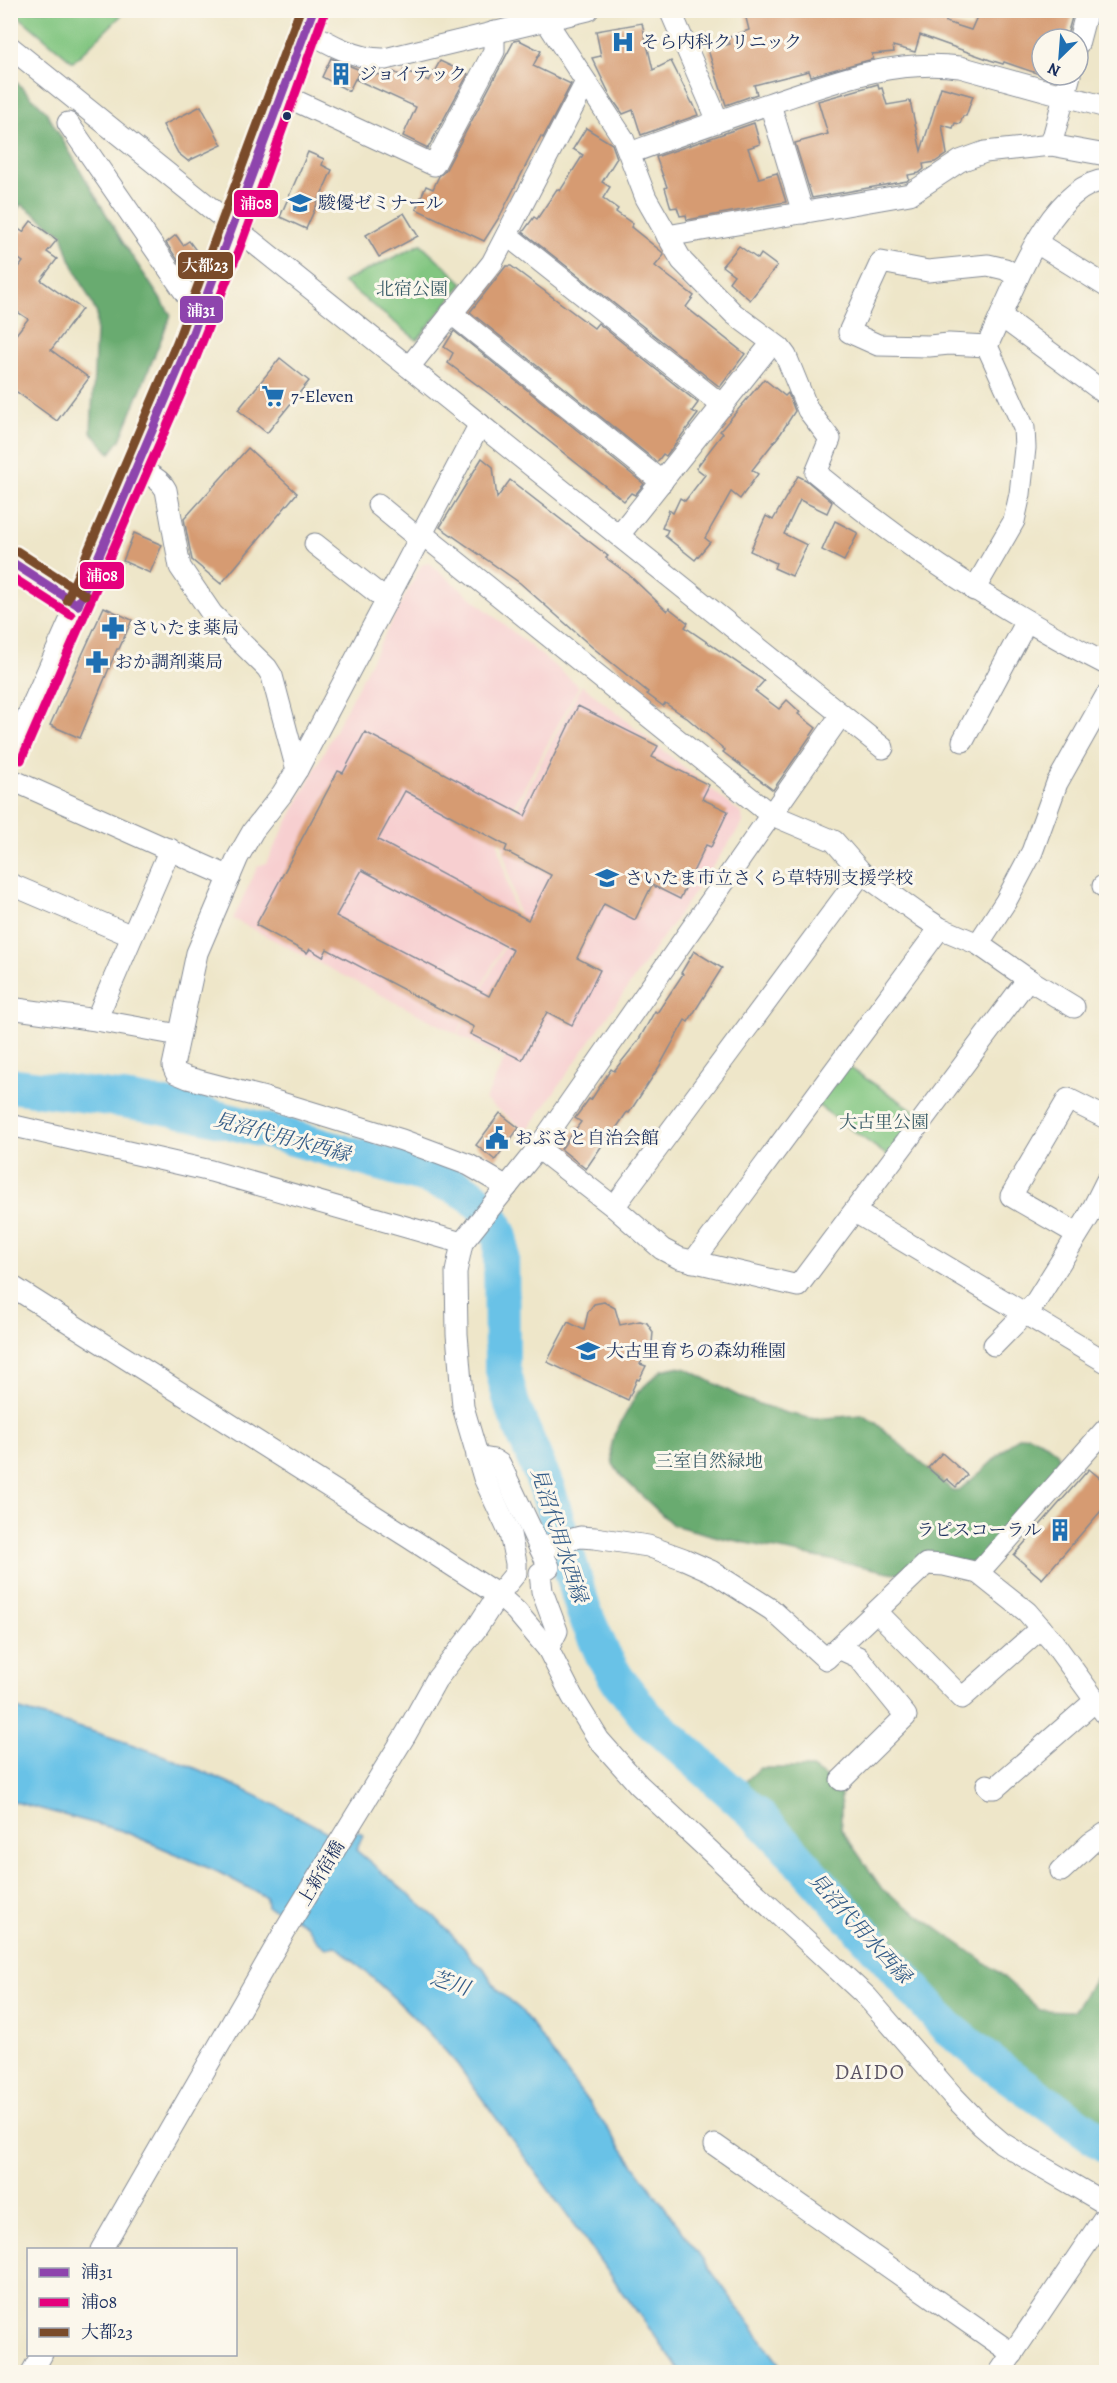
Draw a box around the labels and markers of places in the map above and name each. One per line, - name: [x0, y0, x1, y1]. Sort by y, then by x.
- hospital icon: そら内科クリニック: [610, 29, 636, 55]
- place label: そら内科クリニック: [641, 30, 802, 54]
- building icon: ジョイテック: [328, 61, 354, 87]
- place label: ジョイテック: [359, 62, 467, 86]
- unlabelled marker: [281, 110, 293, 122]
- school or university icon: 駿優ゼミナール: [287, 190, 313, 216]
- place label: 駿優ゼミナール: [318, 191, 444, 215]
- supermarket icon: 7-Eleven: [260, 383, 286, 409]
- place label: 7-Eleven: [291, 384, 354, 408]
- pharmacy icon: さいたま薬局: [100, 615, 126, 641]
- place label: さいたま薬局: [131, 616, 239, 640]
- pharmacy icon: おか調剤薬局: [84, 649, 110, 675]
- place label: おか調剤薬局: [115, 650, 223, 674]
- school or university icon: さいたま市立さくら草特別支援学校: [594, 865, 620, 891]
- place label: さいたま市立さくら草特別支援学校: [625, 866, 913, 890]
- public building icon: おぶさと自治会館: [484, 1125, 510, 1151]
- place label: おぶさと自治会館: [515, 1126, 659, 1150]
- school or university icon: 大古里育ちの森幼稚園: [575, 1338, 601, 1364]
- place label: 大古里育ちの森幼稚園: [606, 1339, 786, 1363]
- building icon: ラピスコーラル: [1047, 1517, 1073, 1543]
- place label: ラピスコーラル: [917, 1518, 1042, 1542]

